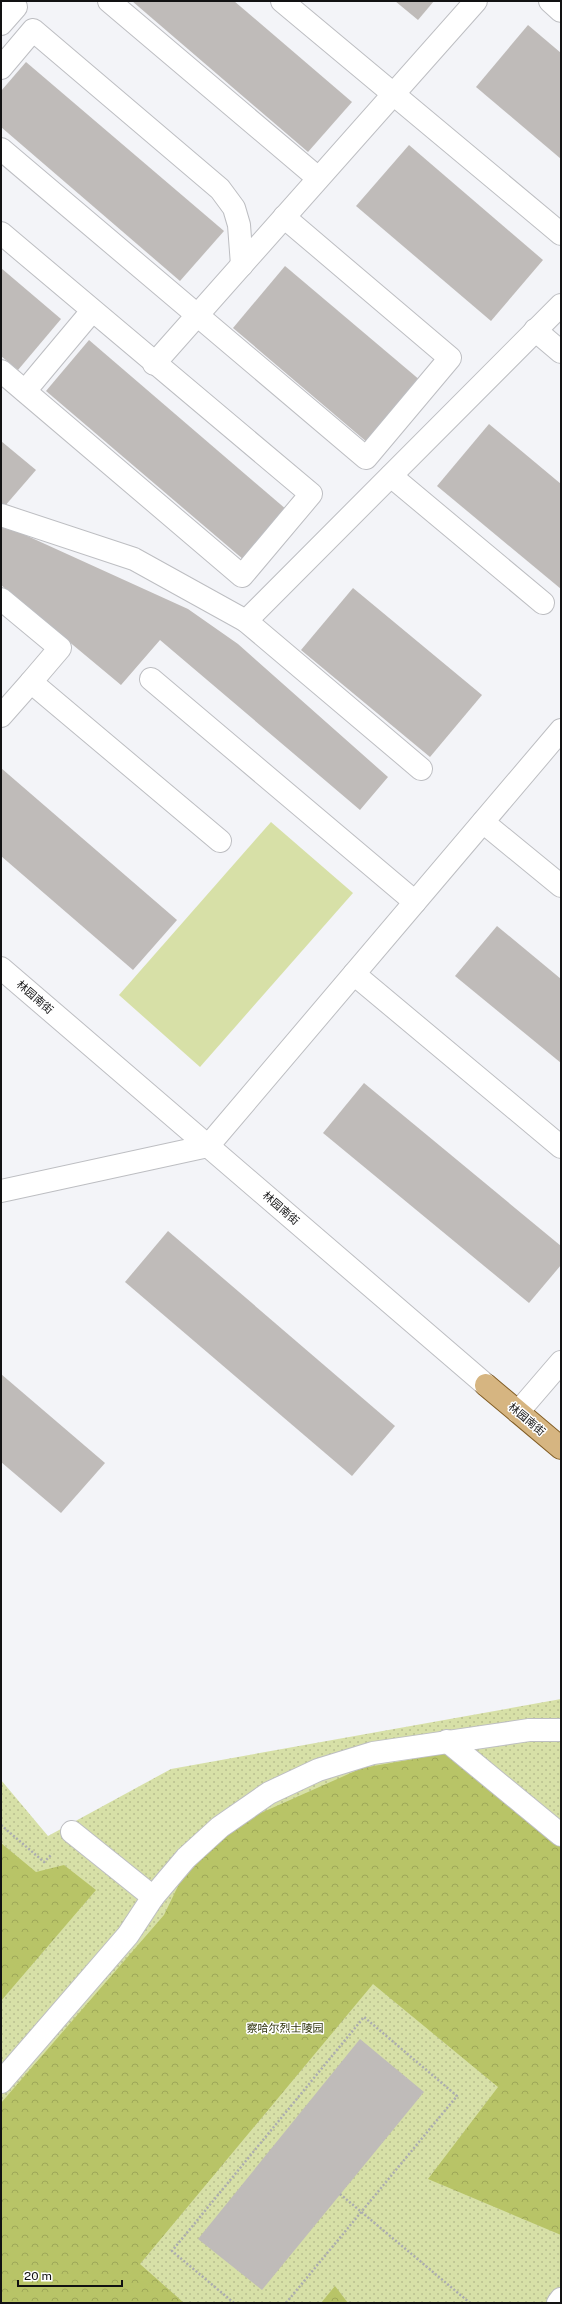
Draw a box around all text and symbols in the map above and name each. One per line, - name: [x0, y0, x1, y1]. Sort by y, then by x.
- street label: 林园南街: [14, 978, 56, 1016]
- street label: 林园南街: [260, 1189, 302, 1227]
- street label: 林园南街: [506, 1400, 548, 1438]
- park label: 察哈尔烈士陵园: [247, 2022, 324, 2034]
- scale bar: [18, 2262, 122, 2288]
- text: 20 m: [24, 2269, 52, 2283]

